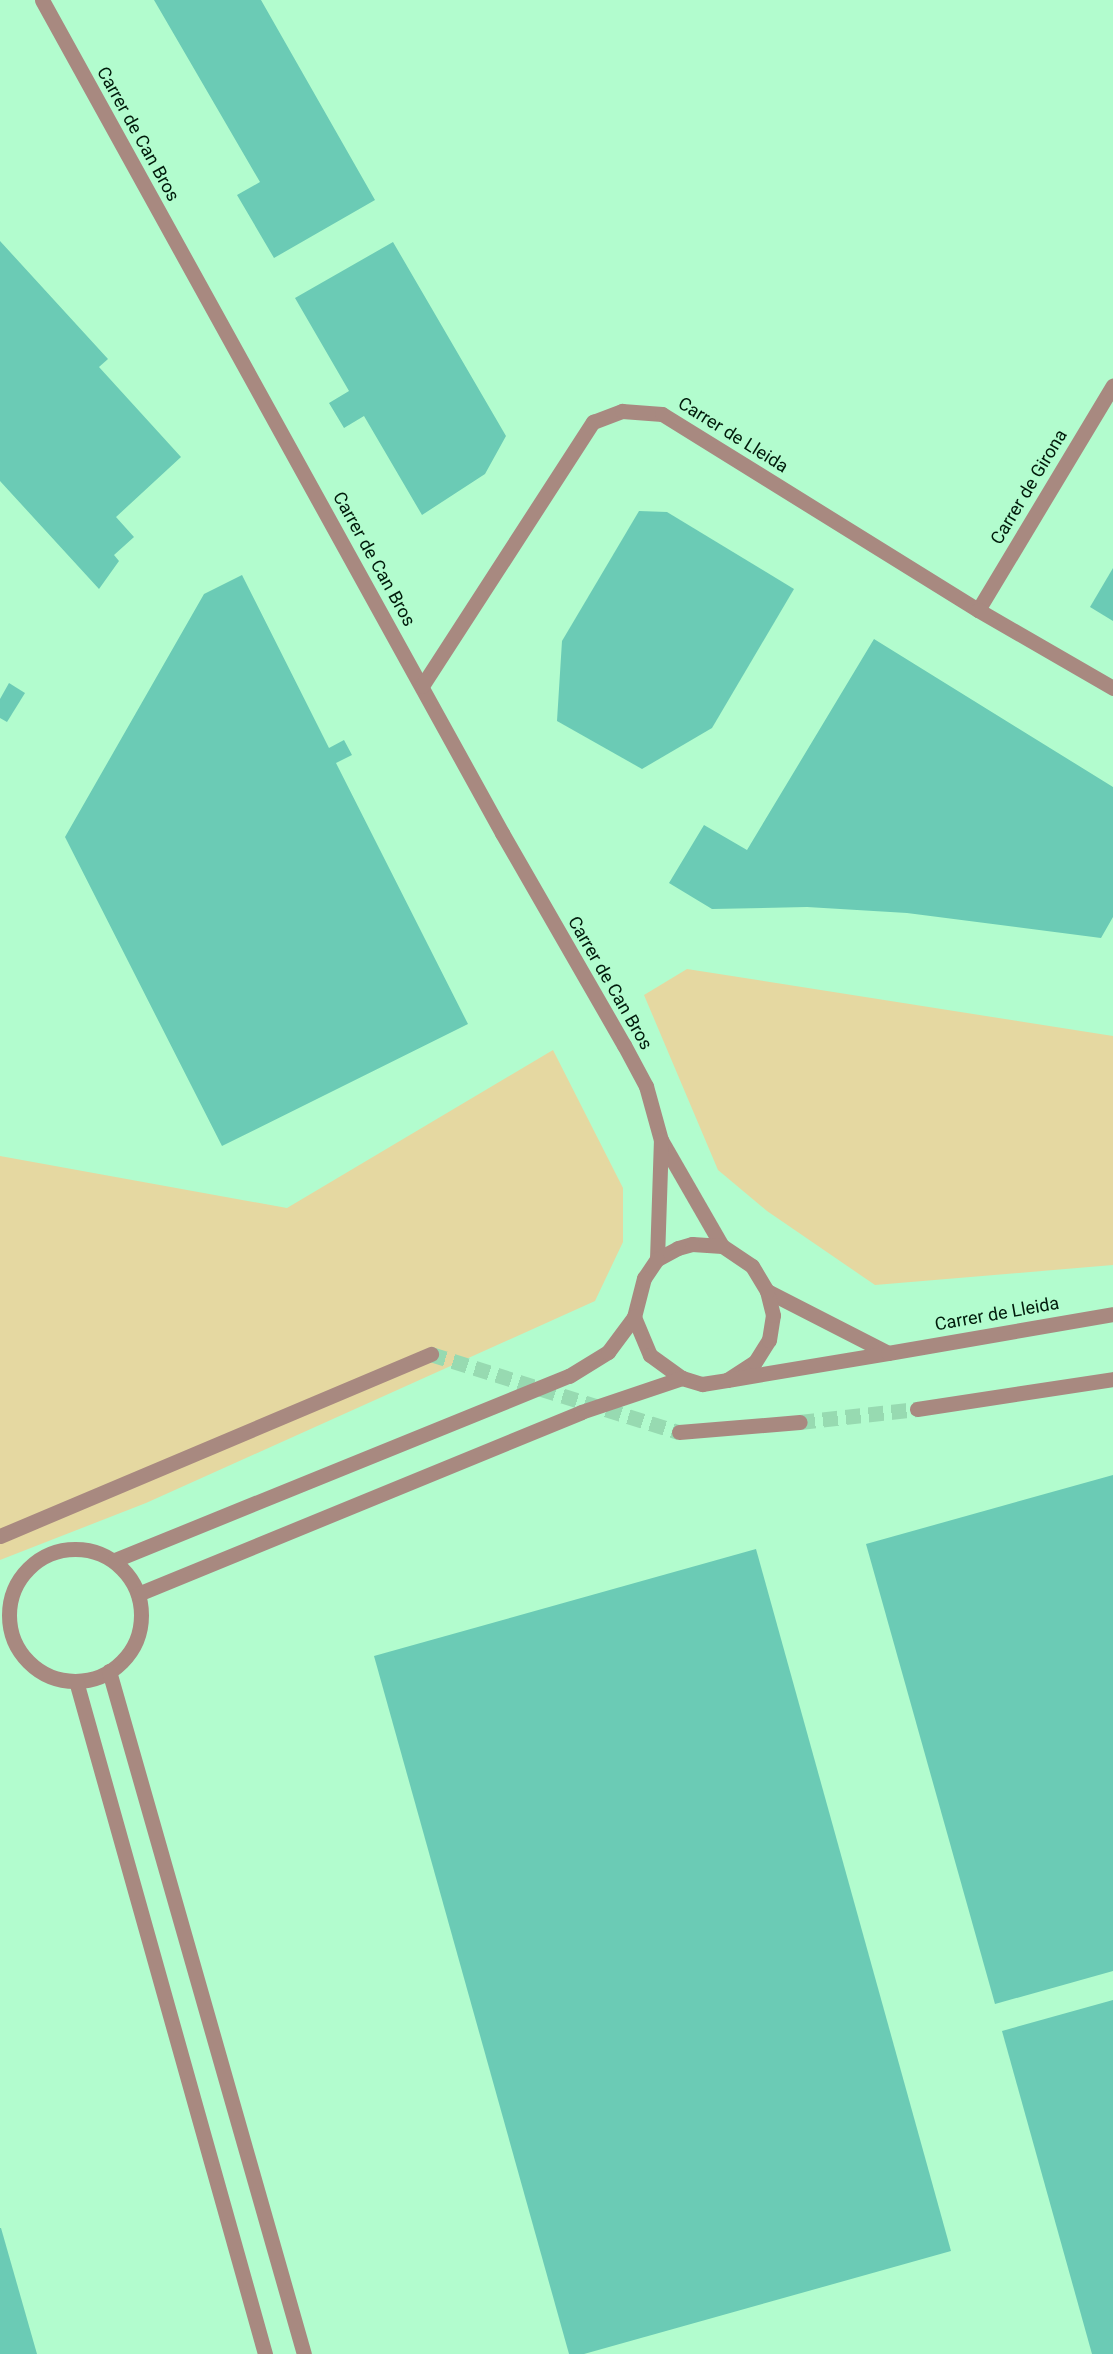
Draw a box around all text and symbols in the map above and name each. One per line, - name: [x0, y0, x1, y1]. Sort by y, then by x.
- street label: Carrer de Can Bros: [92, 63, 184, 205]
- street label: Carrer de Lleida: [674, 393, 792, 477]
- street label: Carrer de Girona: [986, 426, 1072, 548]
- street label: Carrer de Can Bros: [328, 488, 420, 630]
- street label: Carrer de Can Bros: [563, 912, 657, 1054]
- street label: Carrer de Lleida: [933, 1292, 1061, 1336]

